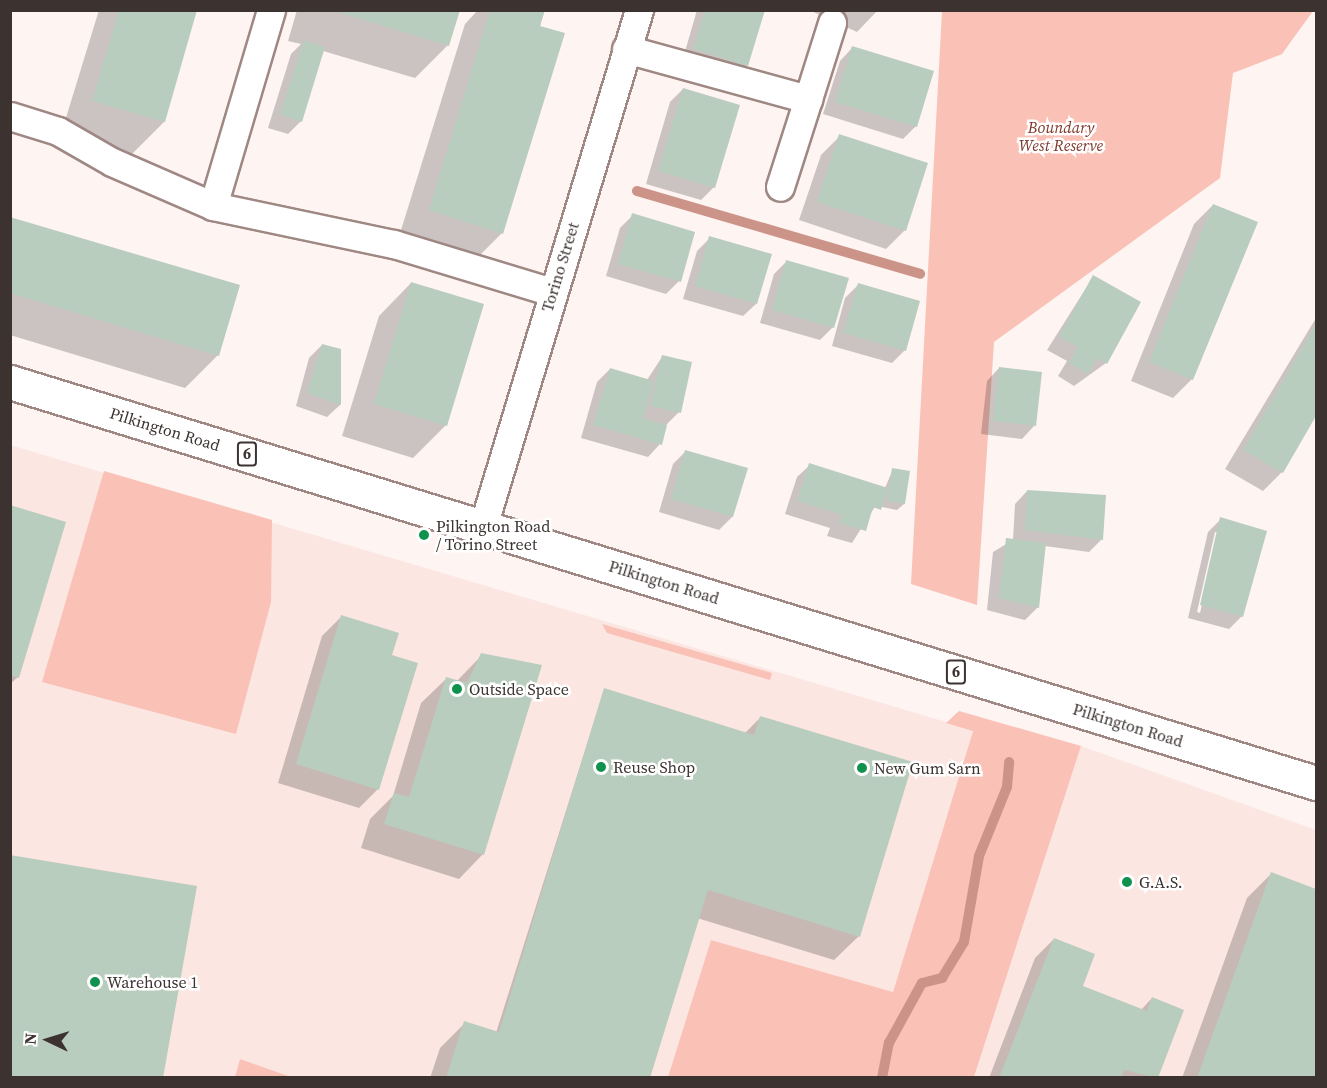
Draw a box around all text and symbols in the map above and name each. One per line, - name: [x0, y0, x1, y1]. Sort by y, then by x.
- park label: Boundary West Reserve: [1019, 117, 1103, 155]
- street label: Torino Street: [537, 220, 583, 314]
- street label: Pilkington Road: [108, 403, 222, 455]
- road number: 6: [236, 442, 258, 466]
- place label: Pilkington Road / Torino Street: [436, 516, 550, 554]
- marker: Pilkington Road / Torino Street: [417, 528, 431, 542]
- street label: Pilkington Road: [607, 556, 721, 608]
- road number: 6: [946, 660, 966, 684]
- place label: Outside Space: [469, 679, 569, 699]
- marker: Outside Space: [450, 682, 464, 696]
- street label: Pilkington Road: [1071, 699, 1185, 751]
- place label: Reuse Shop: [613, 757, 695, 777]
- place label: New Gum Sarn: [874, 758, 981, 778]
- marker: Reuse Shop: [594, 760, 608, 774]
- marker: New Gum Sarn: [855, 761, 869, 775]
- place label: G.A.S.: [1139, 872, 1183, 892]
- marker: G.A.S.: [1120, 875, 1134, 889]
- place label: Warehouse 1: [107, 972, 198, 992]
- marker: Warehouse 1: [88, 975, 102, 989]
- north arrow: [18, 1010, 78, 1070]
- text: N: [19, 1032, 41, 1045]

